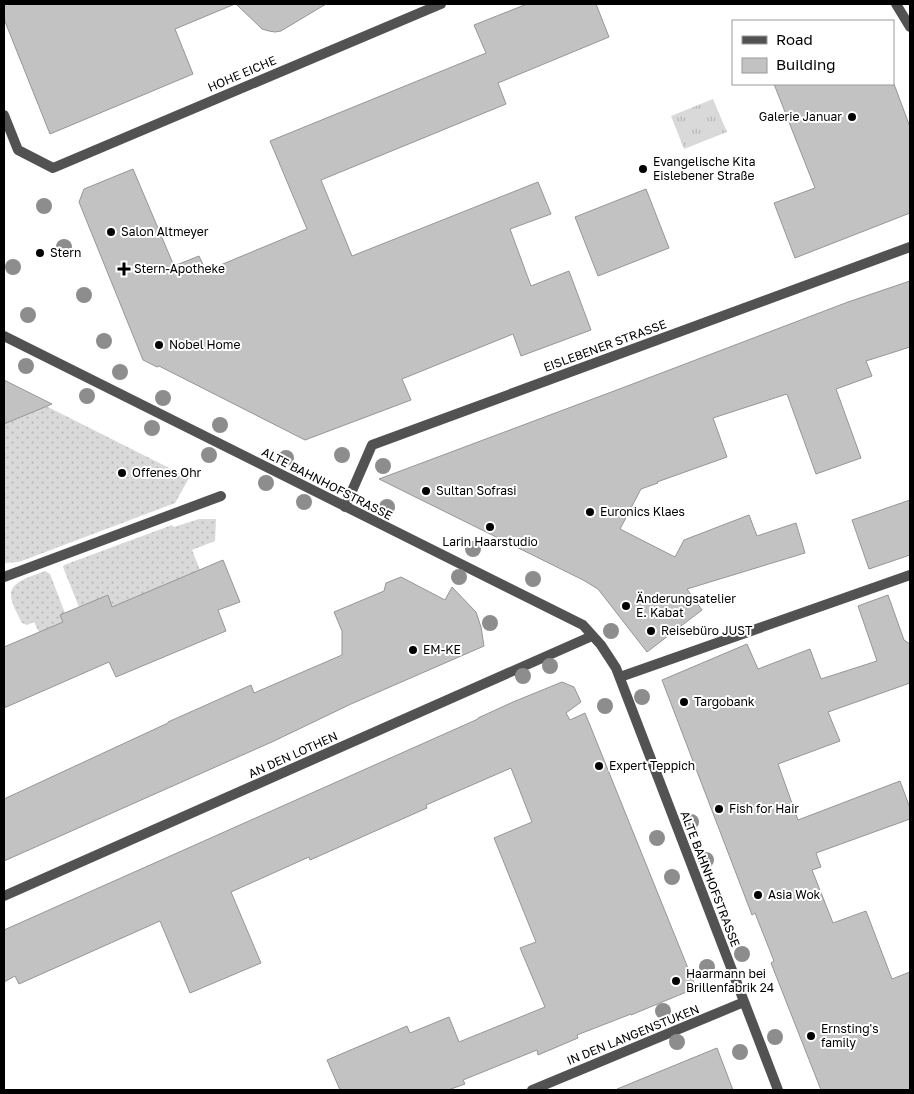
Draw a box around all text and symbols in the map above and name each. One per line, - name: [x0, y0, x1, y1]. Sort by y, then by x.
- legend: [732, 20, 894, 85]
- text: Road: [776, 30, 813, 48]
- street label: HOHE EICHE: [205, 52, 278, 95]
- text: Building: [776, 55, 836, 73]
- place label: Galerie Januar: [759, 109, 842, 124]
- marker: Galerie Januar: [846, 111, 858, 123]
- place label: Evangelische Kita Eislebener Straße: [653, 154, 755, 183]
- marker: Evangelische Kita Eislebener Straße: [637, 163, 649, 175]
- place label: Salon Altmeyer: [121, 224, 209, 239]
- marker: Salon Altmeyer: [105, 226, 117, 238]
- place label: Stern: [50, 245, 81, 260]
- marker: Stern: [34, 247, 46, 259]
- place label: Stern-Apotheke: [134, 261, 225, 276]
- marker: Stern-Apotheke: [118, 263, 130, 275]
- street label: EISLEBENER STRASSE: [541, 316, 668, 375]
- place label: Nobel Home: [169, 337, 240, 352]
- marker: Nobel Home: [153, 339, 165, 351]
- street label: ALTE BAHNHOFSTRASSE: [259, 444, 395, 523]
- place label: Offenes Ohr: [132, 465, 202, 480]
- marker: Offenes Ohr: [116, 467, 128, 479]
- place label: Sultan Sofrasi: [436, 483, 517, 498]
- marker: Sultan Sofrasi: [420, 485, 432, 497]
- place label: Euronics Klaes: [600, 504, 685, 519]
- marker: Euronics Klaes: [584, 506, 596, 518]
- marker: Larin Haarstudio: [484, 521, 496, 533]
- place label: Larin Haarstudio: [442, 534, 538, 549]
- place label: Änderungsatelier E. Kabat: [636, 591, 736, 620]
- marker: Änderungsatelier E. Kabat: [620, 600, 632, 612]
- place label: Reisebüro JUST: [661, 623, 753, 638]
- marker: Reisebüro JUST: [645, 625, 657, 637]
- place label: EM-KE: [423, 642, 461, 657]
- marker: EM-KE: [407, 644, 419, 656]
- place label: Targobank: [694, 694, 755, 709]
- marker: Targobank: [678, 696, 690, 708]
- street label: AN DEN LOTHEN: [246, 728, 340, 781]
- place label: Expert Teppich: [609, 758, 695, 773]
- marker: Expert Teppich: [593, 760, 605, 772]
- place label: Fish for Hair: [729, 801, 799, 816]
- marker: Fish for Hair: [713, 803, 725, 815]
- street label: ALTE BAHNHOFSTRASSE: [678, 809, 743, 949]
- place label: Asia Wok: [768, 887, 821, 902]
- marker: Asia Wok: [752, 889, 764, 901]
- place label: Haarmann bei Brillenfabrik 24: [686, 966, 774, 995]
- marker: Haarmann bei Brillenfabrik 24: [670, 975, 682, 987]
- street label: IN DEN LANGENSTUKEN: [564, 1001, 701, 1068]
- place label: Ernsting's family: [821, 1021, 879, 1050]
- marker: Ernsting's family: [805, 1030, 817, 1042]

